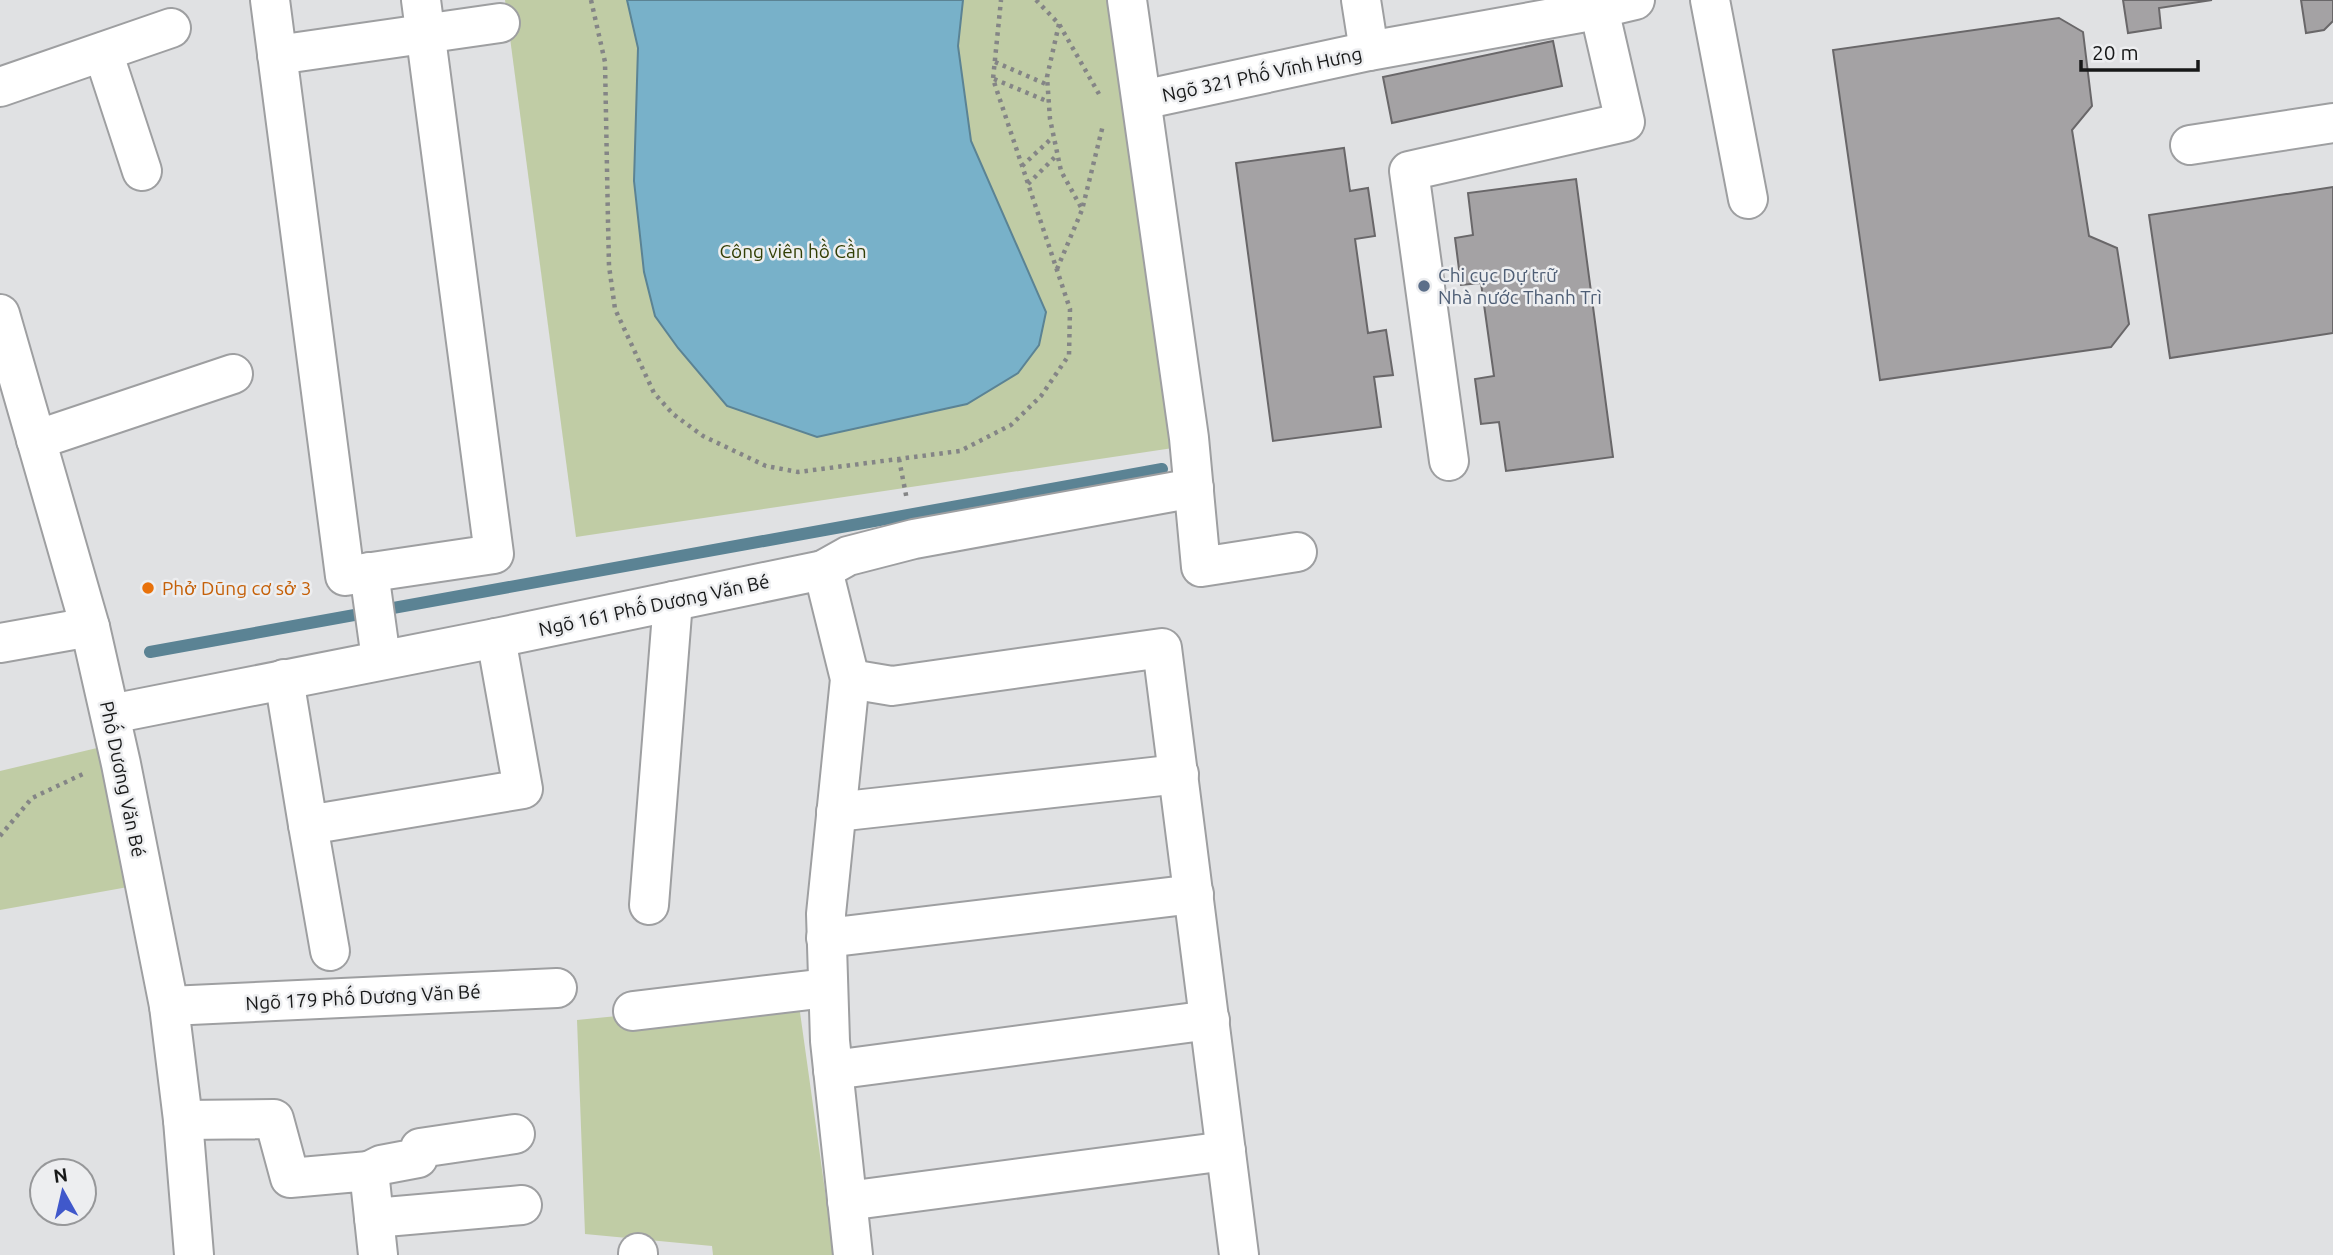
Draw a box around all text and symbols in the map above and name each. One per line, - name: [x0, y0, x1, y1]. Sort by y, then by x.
- scale bar: [2081, 28, 2198, 72]
- street label: Ngõ 321 Phố Vĩnh Hưng: [1160, 40, 1364, 106]
- text: 20 m: [2092, 40, 2139, 64]
- park label: Công viên hồ Cần: [719, 238, 867, 262]
- place label: Chi cục Dự trữ Nhà nước Thanh Trì: [1438, 264, 1602, 308]
- marker: Chi cục Dự trữ Nhà nước Thanh Trì: [1416, 278, 1432, 294]
- street label: Ngõ 161 Phố Dương Văn Bé: [536, 568, 771, 640]
- place label: Phở Dũng cơ sở 3: [162, 577, 312, 599]
- marker: Phở Dũng cơ sở 3: [140, 580, 156, 596]
- street label: Phố Dương Văn Bé: [96, 699, 152, 859]
- street label: Ngõ 179 Phố Dương Văn Bé: [245, 978, 481, 1014]
- north arrow: [28, 1157, 98, 1227]
- text: N: [52, 1163, 69, 1187]

